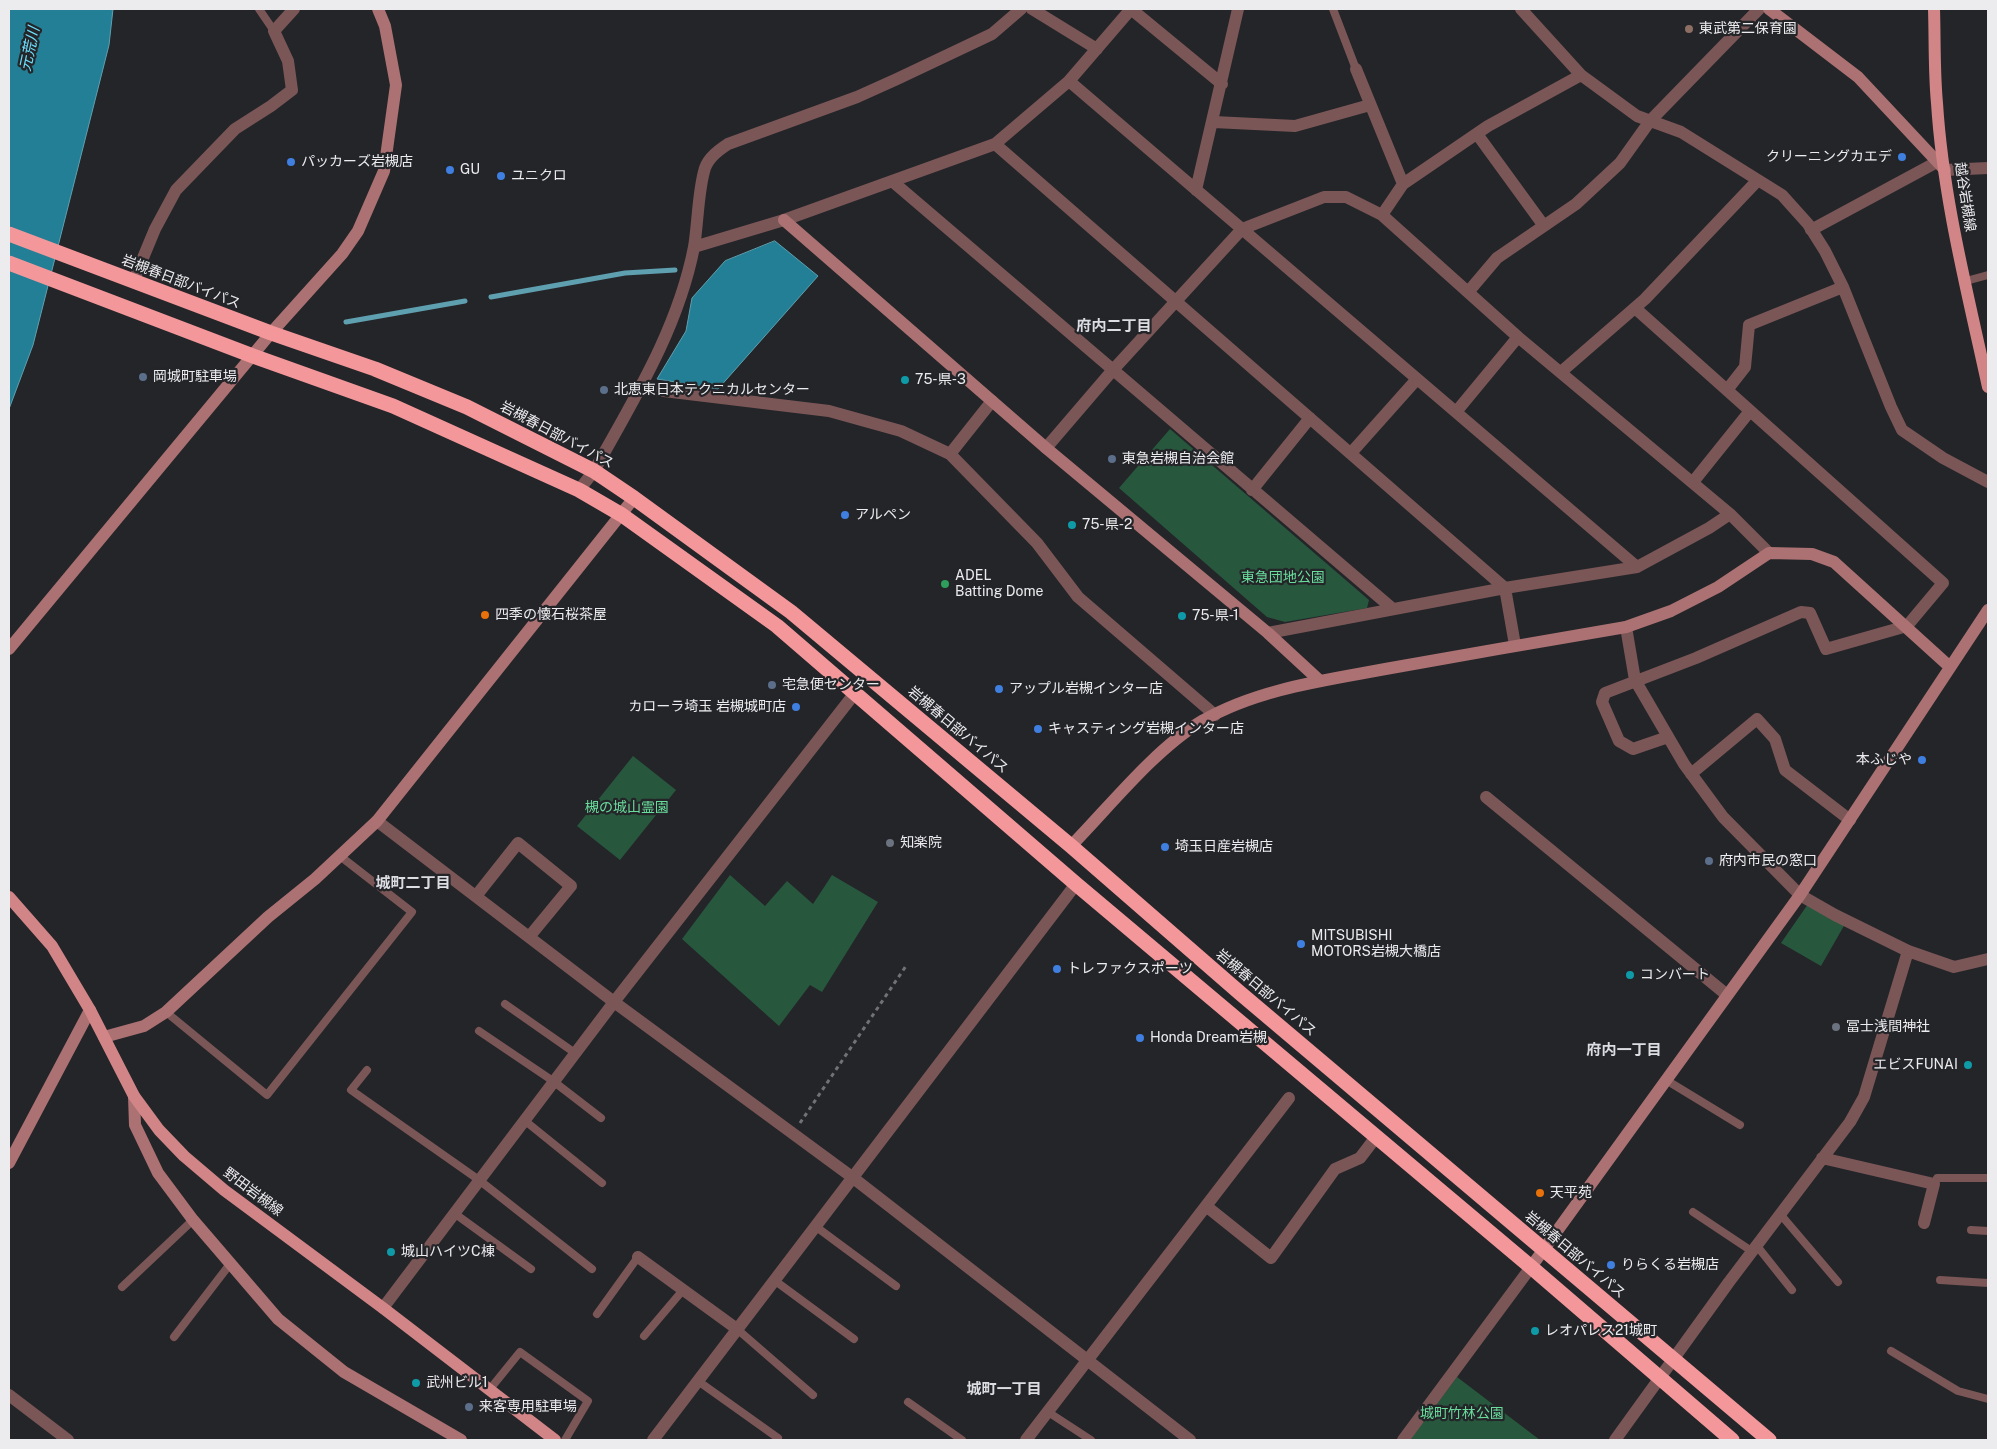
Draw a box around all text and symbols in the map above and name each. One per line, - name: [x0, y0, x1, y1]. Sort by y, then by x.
- place label: 東武第二保育園: [1699, 21, 1797, 37]
- marker: 東武第二保育園: [1683, 23, 1695, 35]
- water label: 元荒川: [17, 25, 43, 73]
- place label: クリーニングカエデ: [1766, 149, 1892, 165]
- marker: クリーニングカエデ: [1896, 151, 1908, 163]
- place label: パッカーズ岩槻店: [301, 154, 413, 170]
- marker: パッカーズ岩槻店: [285, 156, 297, 168]
- street label: 越谷岩槻線: [1951, 161, 1979, 233]
- place label: GU: [460, 162, 480, 178]
- marker: GU: [444, 164, 456, 176]
- place label: ユニクロ: [511, 168, 567, 184]
- marker: ユニクロ: [495, 170, 507, 182]
- street label: 岩槻春日部バイパス: [119, 252, 243, 312]
- district label: 府内二丁目: [1077, 317, 1151, 335]
- place label: 岡城町駐車場: [153, 369, 237, 385]
- marker: 岡城町駐車場: [137, 371, 149, 383]
- place label: 75-県-3: [915, 372, 966, 388]
- marker: 75-県-3: [899, 374, 911, 386]
- place label: 北恵東日本テクニカルセンター: [614, 382, 810, 398]
- marker: 北恵東日本テクニカルセンター: [598, 384, 610, 396]
- street label: 岩槻春日部バイパス: [497, 398, 617, 472]
- place label: 東急岩槻自治会館: [1122, 451, 1234, 467]
- marker: 東急岩槻自治会館: [1106, 453, 1118, 465]
- place label: アルペン: [855, 507, 911, 523]
- marker: アルペン: [839, 509, 851, 521]
- place label: 75-県-2: [1082, 517, 1132, 533]
- marker: 75-県-2: [1066, 519, 1078, 531]
- place label: ADEL Batting Dome: [955, 568, 1043, 600]
- park label: 東急団地公園: [1241, 570, 1325, 586]
- marker: ADEL Batting Dome: [939, 578, 951, 590]
- place label: 四季の懐石桜茶屋: [495, 607, 607, 623]
- place label: 75-県-1: [1192, 608, 1239, 624]
- marker: 四季の懐石桜茶屋: [479, 609, 491, 621]
- marker: 75-県-1: [1176, 610, 1188, 622]
- place label: 宅急便センター: [782, 677, 880, 693]
- marker: 宅急便センター: [766, 679, 778, 691]
- place label: アップル岩槻インター店: [1009, 681, 1163, 697]
- street label: 岩槻春日部バイパス: [904, 683, 1012, 777]
- marker: アップル岩槻インター店: [993, 683, 1005, 695]
- place label: カローラ埼玉 岩槻城町店: [629, 699, 786, 715]
- marker: カローラ埼玉 岩槻城町店: [790, 701, 802, 713]
- place label: キャスティング岩槻インター店: [1048, 721, 1244, 737]
- marker: キャスティング岩槻インター店: [1032, 723, 1044, 735]
- place label: 本ふじや: [1856, 752, 1912, 768]
- marker: 本ふじや: [1916, 754, 1928, 766]
- park label: 槻の城山霊園: [585, 800, 669, 816]
- place label: 知楽院: [900, 835, 942, 851]
- marker: 知楽院: [884, 837, 896, 849]
- place label: 埼玉日産岩槻店: [1175, 839, 1273, 855]
- marker: 埼玉日産岩槻店: [1159, 841, 1171, 853]
- place label: 府内市民の窓口: [1719, 853, 1817, 869]
- marker: 府内市民の窓口: [1703, 855, 1715, 867]
- district label: 城町二丁目: [376, 874, 450, 892]
- place label: MITSUBISHI MOTORS岩槻大橋店: [1311, 928, 1441, 960]
- marker: MITSUBISHI MOTORS岩槻大橋店: [1295, 938, 1307, 950]
- street label: 岩槻春日部バイパス: [1212, 946, 1320, 1040]
- place label: トレファクスポーツ: [1067, 961, 1193, 977]
- marker: トレファクスポーツ: [1051, 963, 1063, 975]
- place label: コンバート: [1640, 967, 1710, 983]
- marker: コンバート: [1624, 969, 1636, 981]
- place label: 冨士浅間神社: [1846, 1019, 1930, 1035]
- marker: 冨士浅間神社: [1830, 1021, 1842, 1033]
- place label: Honda Dream岩槻: [1150, 1030, 1267, 1046]
- marker: Honda Dream岩槻: [1134, 1032, 1146, 1044]
- district label: 府内一丁目: [1587, 1041, 1661, 1059]
- place label: エビスFUNAI: [1873, 1057, 1958, 1073]
- marker: エビスFUNAI: [1962, 1059, 1974, 1071]
- street label: 野田岩槻線: [220, 1164, 286, 1220]
- place label: 天平苑: [1550, 1185, 1592, 1201]
- marker: 天平苑: [1534, 1187, 1546, 1199]
- street label: 岩槻春日部バイパス: [1521, 1208, 1629, 1302]
- place label: 城山ハイツC棟: [401, 1244, 495, 1260]
- marker: 城山ハイツC棟: [385, 1246, 397, 1258]
- place label: りらくる岩槻店: [1621, 1257, 1719, 1273]
- marker: りらくる岩槻店: [1605, 1259, 1617, 1271]
- place label: レオパレス21城町: [1545, 1323, 1657, 1339]
- marker: レオパレス21城町: [1529, 1325, 1541, 1337]
- place label: 武州ビル1: [426, 1375, 488, 1391]
- marker: 武州ビル1: [410, 1377, 422, 1389]
- district label: 城町一丁目: [967, 1380, 1041, 1398]
- place label: 来客専用駐車場: [479, 1399, 577, 1415]
- marker: 来客専用駐車場: [463, 1401, 475, 1413]
- park label: 城町竹林公園: [1420, 1406, 1504, 1422]

